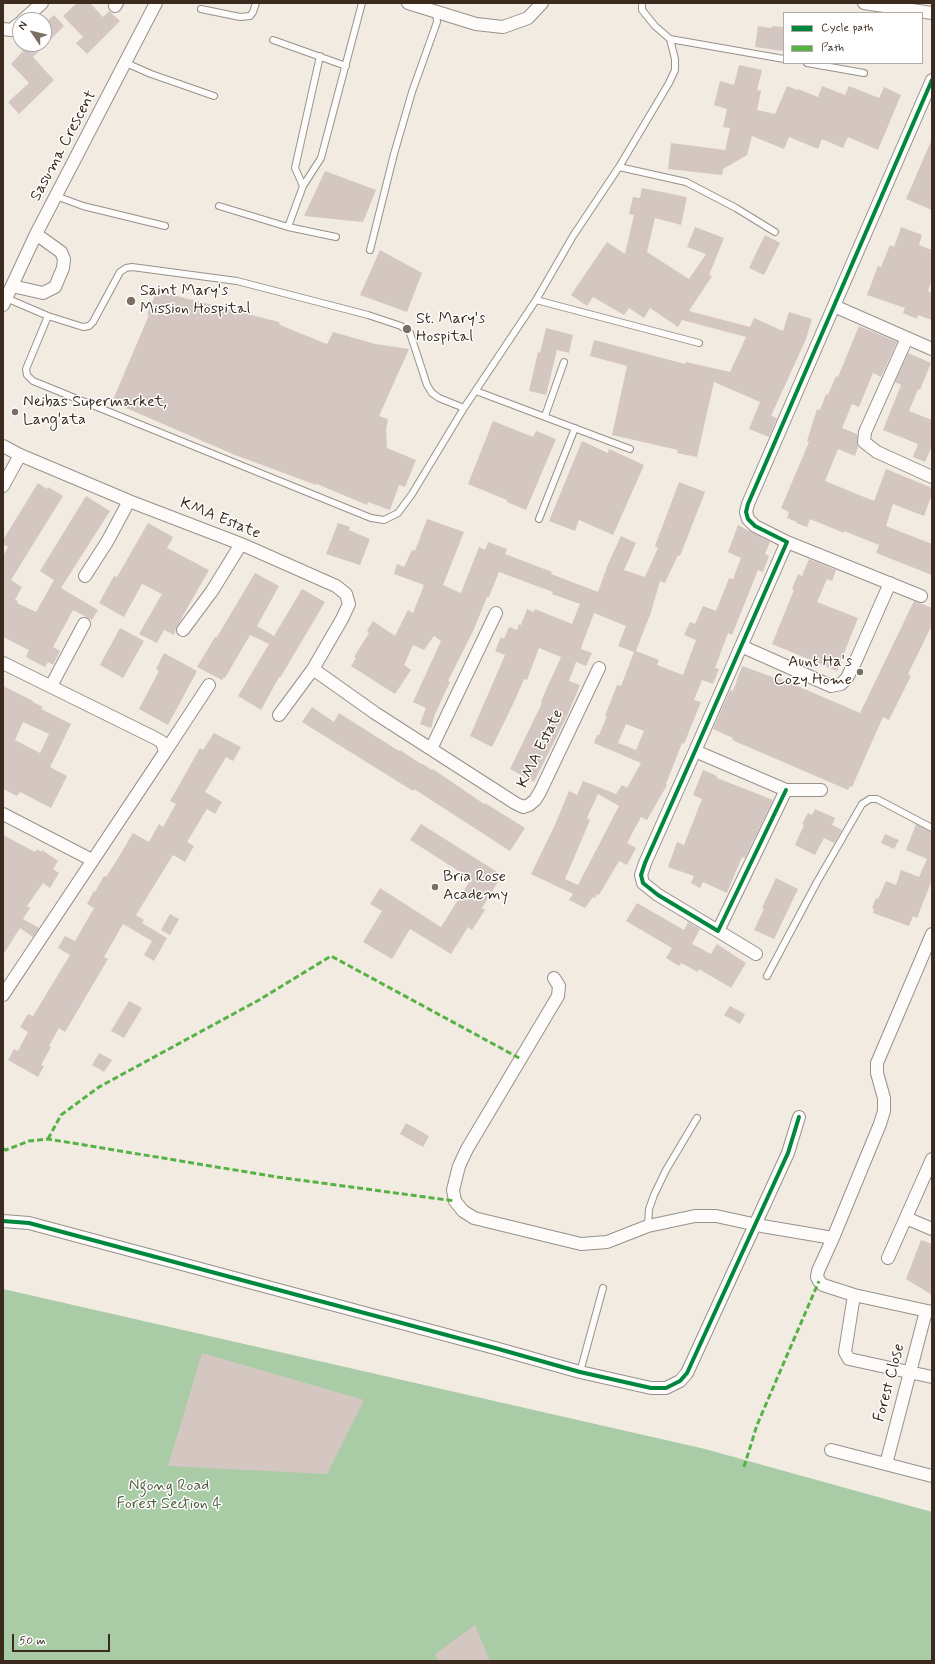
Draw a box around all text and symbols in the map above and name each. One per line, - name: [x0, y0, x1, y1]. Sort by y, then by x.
- north arrow: [12, 12, 52, 52]
- legend: [783, 12, 923, 64]
- text: N: [15, 19, 31, 33]
- text: Cycle path: [821, 20, 873, 36]
- text: Path: [821, 40, 844, 56]
- street label: Sasuma Crescent: [27, 87, 101, 205]
- place label: Saint Mary's Mission Hospital: [140, 282, 250, 320]
- marker: Saint Mary's Mission Hospital: [125, 295, 137, 307]
- place label: St. Mary's Hospital: [416, 310, 485, 348]
- marker: St. Mary's Hospital: [401, 323, 413, 335]
- place label: Neibas Supermarket, Lang'ata: [23, 393, 167, 431]
- marker: Neibas Supermarket, Lang'ata: [10, 407, 20, 417]
- street label: KMA Estate: [177, 494, 263, 544]
- place label: Aunt Ha's Cozy Home: [774, 653, 852, 691]
- marker: Aunt Ha's Cozy Home: [855, 667, 865, 677]
- street label: KMA Estate: [514, 706, 568, 792]
- place label: Bria Rose Academy: [443, 868, 508, 906]
- marker: Bria Rose Academy: [430, 882, 440, 892]
- street label: Forest Close: [870, 1342, 910, 1424]
- park label: Ngong Road Forest Section 4: [116, 1477, 222, 1515]
- scale bar: [14, 1626, 112, 1652]
- text: 50 m: [19, 1633, 46, 1649]

